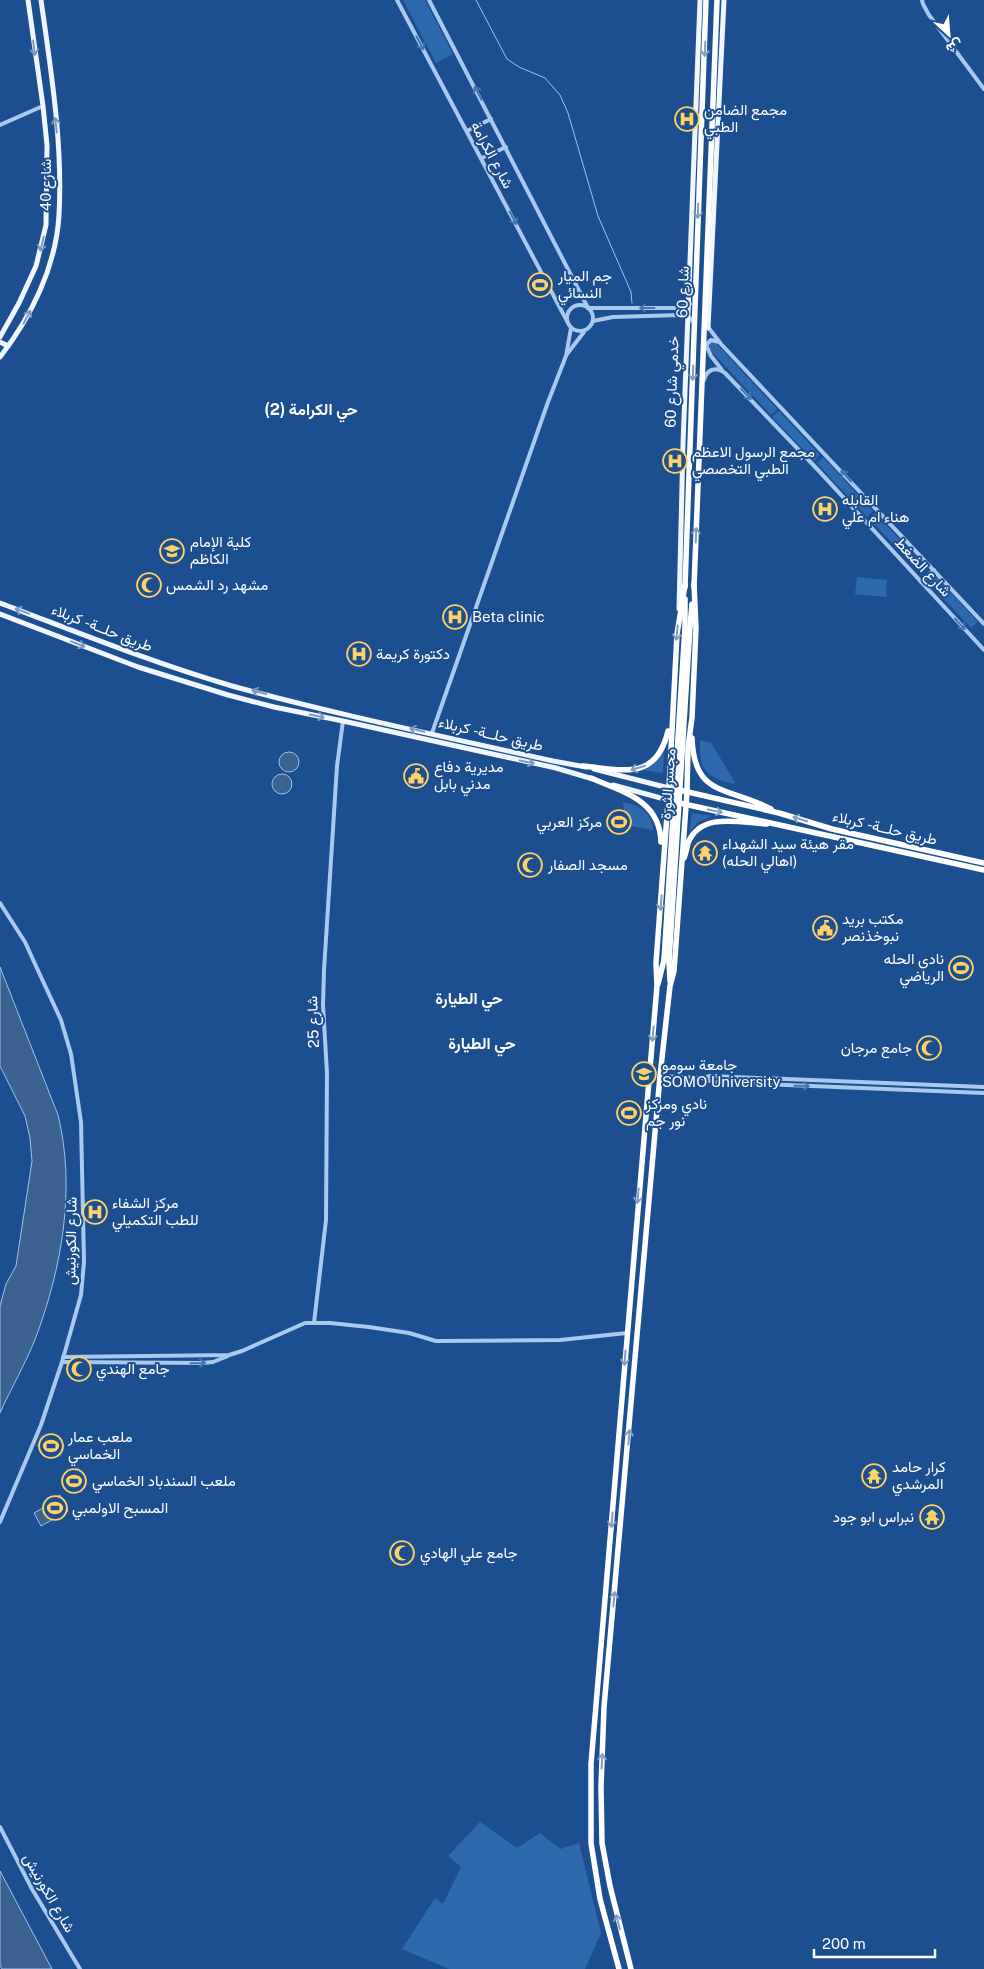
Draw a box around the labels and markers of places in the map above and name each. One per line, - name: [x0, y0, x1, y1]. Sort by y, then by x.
- place label: مجمع الضامن الطبي: [704, 101, 787, 140]
- hospital icon: مجمع الضامن الطبي: [674, 106, 700, 132]
- place label: جم الميار النسائي: [557, 267, 612, 306]
- sports icon: جم الميار النسائي: [527, 272, 553, 298]
- place label: مجمع الرسول الاعظم الطبي التخصصي: [692, 443, 815, 482]
- hospital icon: مجمع الرسول الاعظم الطبي التخصصي: [662, 448, 688, 474]
- place label: القابله هناء ام علي: [842, 491, 910, 530]
- hospital icon: القابله هناء ام علي: [812, 496, 838, 522]
- place label: كلية الإمام الكاظم: [190, 533, 251, 569]
- school or university icon: كلية الإمام الكاظم: [159, 538, 185, 564]
- mosque icon: مشهد رد الشمس: [136, 572, 162, 598]
- place label: مشهد رد الشمس: [166, 576, 268, 595]
- hospital icon: Beta clinic: [442, 604, 468, 630]
- place label: Beta clinic: [472, 608, 545, 625]
- hospital icon: دكتورة كريمة: [346, 641, 372, 667]
- place label: دكتورة كريمة: [376, 645, 450, 663]
- place label: مديرية دفاع مدني بابل: [434, 758, 504, 797]
- public building icon: مديرية دفاع مدني بابل: [403, 763, 429, 789]
- sports icon: مركز العربي: [606, 809, 632, 835]
- place label: مركز العربي: [536, 813, 602, 835]
- place label: مقر هيئة سيد الشهداء (اهالي الحله): [722, 835, 854, 874]
- temple icon: مقر هيئة سيد الشهداء (اهالي الحله): [692, 840, 718, 866]
- mosque icon: مسجد الصفار: [517, 852, 543, 878]
- place label: مسجد الصفار: [547, 856, 628, 874]
- place label: مكتب بريد نبوخذنصر: [841, 910, 903, 945]
- public building icon: مكتب بريد نبوخذنصر: [812, 915, 838, 941]
- place label: نادي الحله الرياضي: [884, 950, 944, 989]
- sports icon: نادي الحله الرياضي: [948, 955, 974, 981]
- mosque icon: جامع مرجان: [916, 1035, 942, 1061]
- place label: جامع مرجان: [841, 1039, 912, 1059]
- place label: جامعة سومو SOMO University: [662, 1056, 781, 1090]
- school or university icon: جامعة سومو SOMO University: [631, 1061, 657, 1087]
- place label: نادي ومركز نور جم: [645, 1095, 707, 1131]
- sports icon: نادي ومركز نور جم: [616, 1100, 642, 1126]
- place label: مركز الشفاء للطب التكميلي: [112, 1194, 199, 1233]
- hospital icon: مركز الشفاء للطب التكميلي: [82, 1199, 108, 1225]
- mosque icon: جامع الهندي: [66, 1356, 92, 1382]
- place label: جامع الهندي: [96, 1360, 170, 1382]
- place label: ملعب عمار الخماسي: [67, 1428, 132, 1467]
- sports icon: ملعب عمار الخماسي: [38, 1433, 64, 1459]
- place label: كرار حامد المرشدي: [892, 1458, 946, 1497]
- temple icon: كرار حامد المرشدي: [861, 1463, 887, 1489]
- sports icon: ملعب السندباد الخماسي: [61, 1468, 87, 1494]
- place label: ملعب السندباد الخماسي: [92, 1472, 236, 1494]
- sports icon: المسبح الاولمبي: [42, 1495, 68, 1521]
- place label: المسبح الاولمبي: [72, 1499, 168, 1521]
- temple icon: نبراس ابو جود: [919, 1504, 945, 1530]
- place label: نبراس ابو جود: [833, 1508, 914, 1527]
- mosque icon: جامع علي الهادي: [389, 1540, 415, 1566]
- place label: جامع علي الهادي: [420, 1544, 518, 1566]

